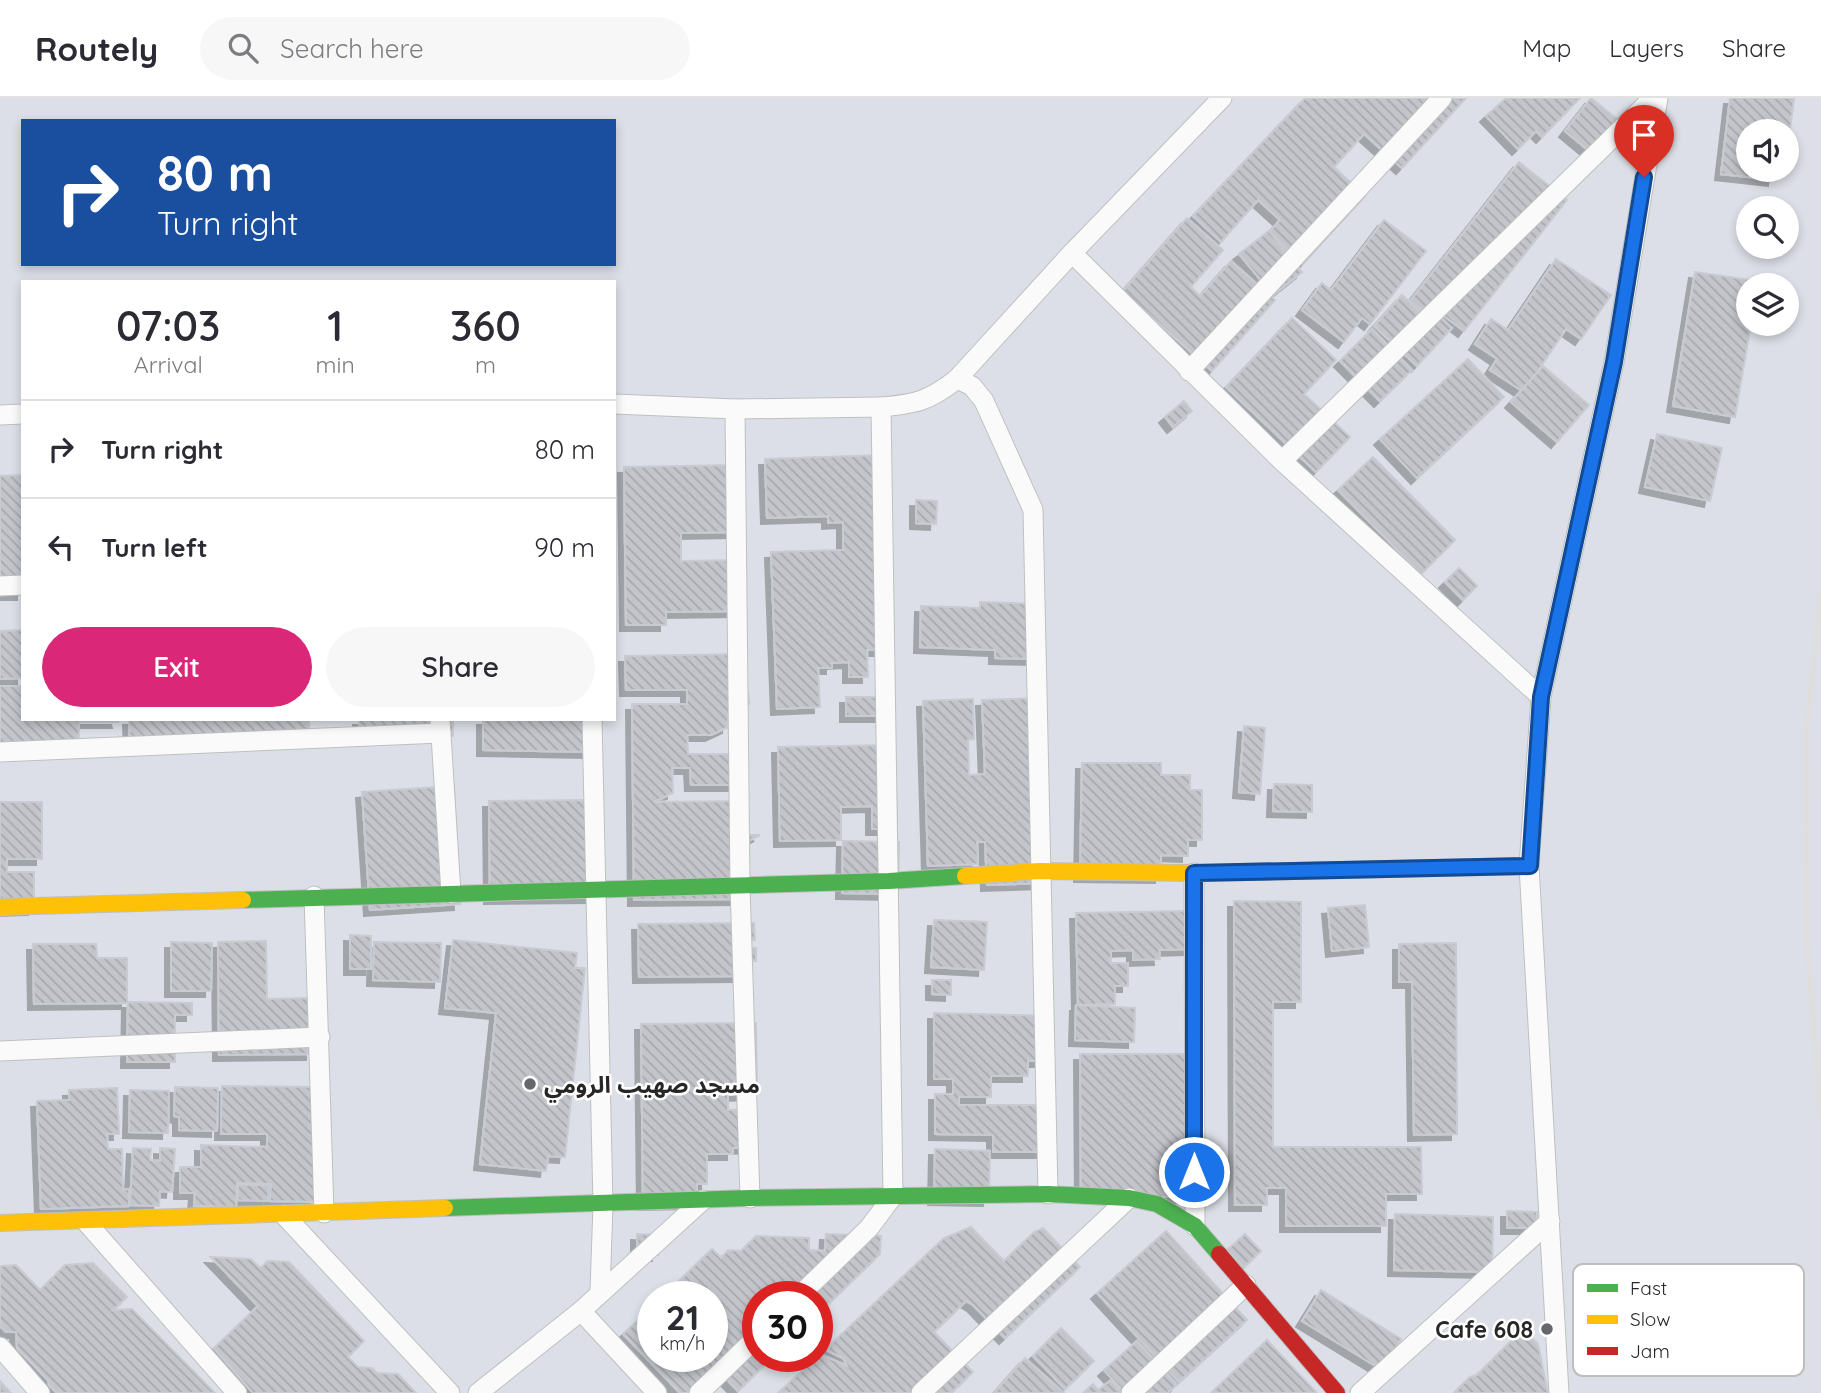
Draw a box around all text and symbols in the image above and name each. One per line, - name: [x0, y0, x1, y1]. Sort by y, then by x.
- search box: [200, 17, 690, 80]
- text: Routely: [35, 28, 158, 69]
- icon: search: [224, 29, 262, 67]
- text: Search here: [280, 32, 424, 65]
- text: Map: [1522, 33, 1571, 63]
- text: Layers: [1609, 33, 1684, 63]
- text: Share: [1722, 33, 1786, 63]
- pin: [1614, 105, 1674, 177]
- icon: arrive: [1625, 116, 1663, 154]
- map controls: [1736, 119, 1799, 336]
- button: sound: [1736, 119, 1799, 182]
- text: 80 m: [157, 142, 273, 203]
- icon: right: [42, 147, 133, 238]
- button: search: [1736, 196, 1799, 259]
- text: Turn right: [157, 203, 298, 243]
- button: layers: [1736, 273, 1799, 336]
- text: 07:03: [116, 299, 220, 352]
- text: 1: [327, 299, 343, 352]
- text: 360: [450, 299, 521, 352]
- text: Arrival: [134, 350, 203, 379]
- text: min: [316, 350, 355, 379]
- text: m: [475, 350, 496, 379]
- icon: right: [42, 430, 80, 468]
- text: Turn right: [101, 433, 223, 466]
- text: 80 m: [535, 433, 595, 466]
- icon: left: [42, 528, 80, 566]
- text: Turn left: [101, 531, 208, 564]
- text: 90 m: [534, 531, 595, 564]
- button: Exit: [42, 627, 312, 707]
- button: Share: [326, 627, 595, 707]
- place label: مسجد صهيب الرومي: [544, 1070, 760, 1103]
- marker: مسجد صهيب الرومي: [522, 1076, 538, 1092]
- position arrow: [1157, 1135, 1231, 1209]
- legend: [1573, 1264, 1804, 1376]
- text: Fast: [1630, 1276, 1667, 1300]
- speed limit sign: 30: [742, 1281, 833, 1372]
- text: 21: [666, 1295, 699, 1339]
- text: Slow: [1630, 1307, 1671, 1331]
- place label: Cafe 608: [1435, 1315, 1533, 1344]
- marker: Cafe 608: [1539, 1321, 1555, 1337]
- text: km/h: [660, 1332, 705, 1355]
- text: Jam: [1630, 1339, 1670, 1363]

